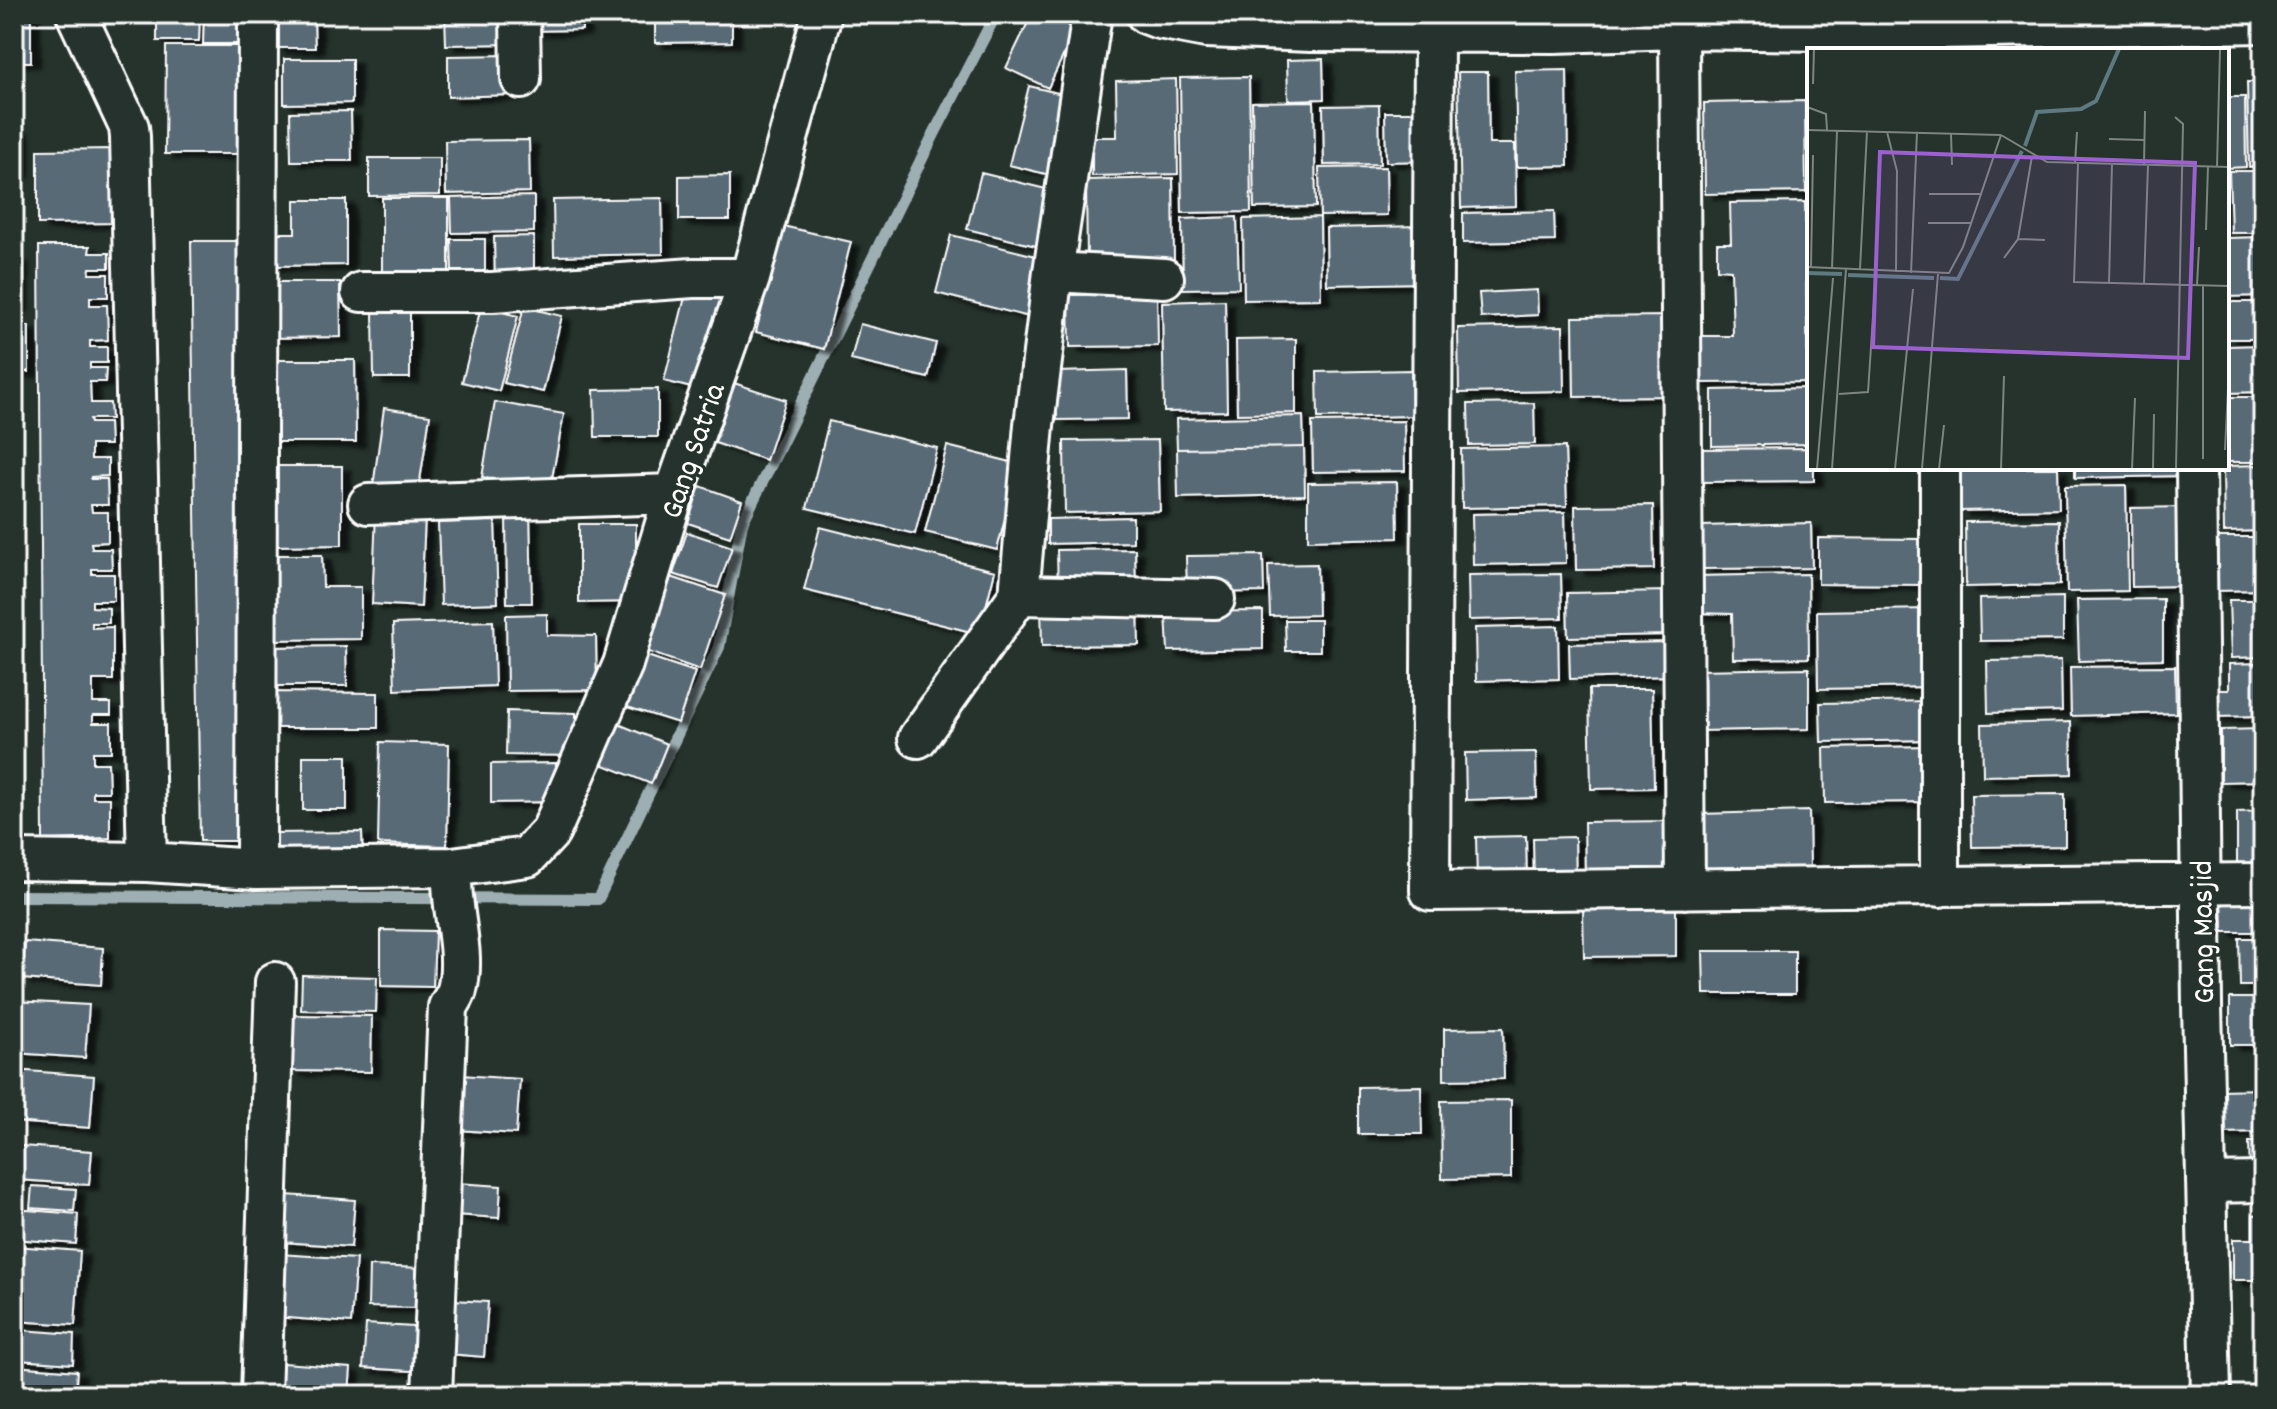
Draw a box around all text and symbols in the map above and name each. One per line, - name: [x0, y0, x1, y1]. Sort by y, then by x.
- inset map: [1807, 48, 2229, 470]
- street label: Gang Satria: [651, 377, 741, 526]
- street label: Gang Masjid: [2182, 860, 2230, 1004]

